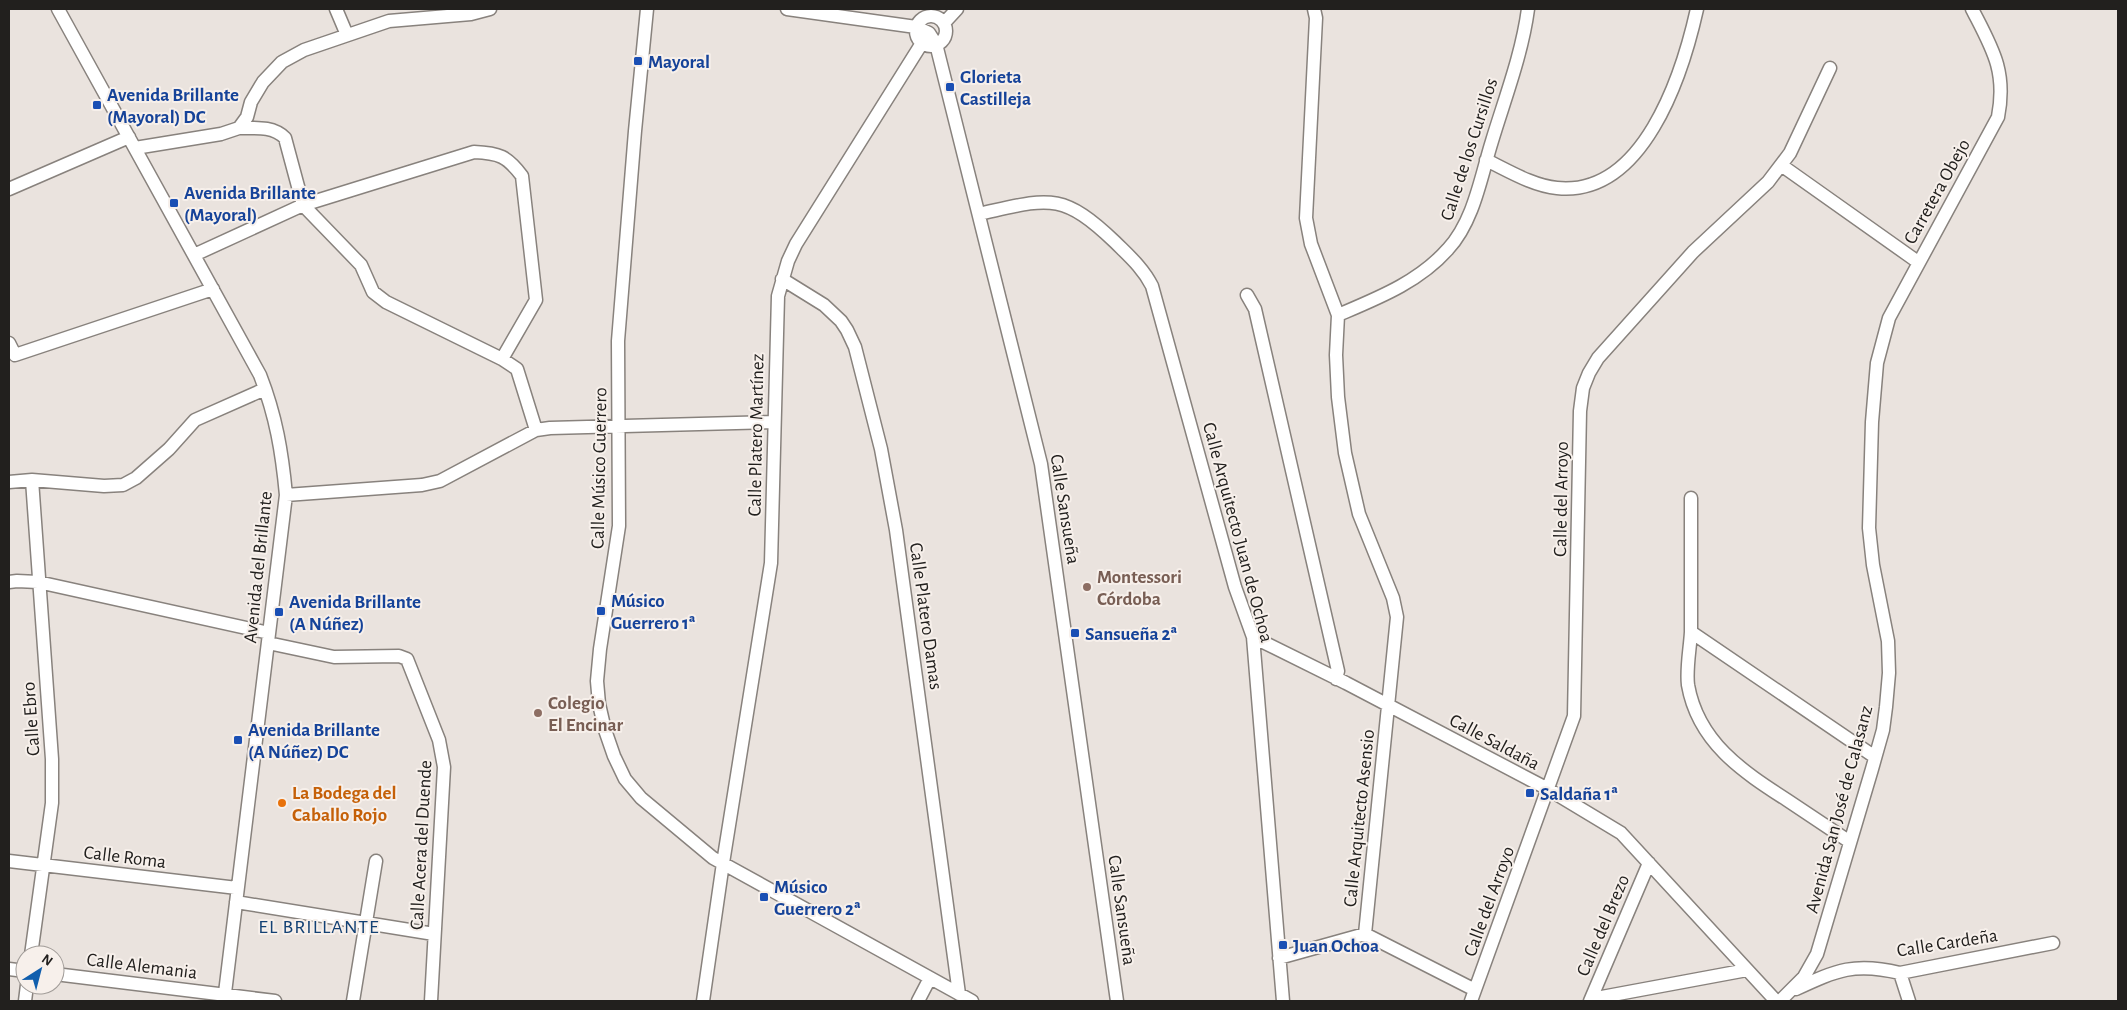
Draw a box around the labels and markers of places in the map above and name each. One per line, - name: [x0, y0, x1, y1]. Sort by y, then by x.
- place label: Mayoral: [648, 53, 710, 72]
- marker: Mayoral: [632, 55, 644, 67]
- place label: Glorieta Castilleja: [960, 68, 1031, 109]
- marker: Glorieta Castilleja: [944, 81, 956, 93]
- place label: Avenida Brillante (Mayoral) DC: [107, 86, 239, 127]
- marker: Avenida Brillante (Mayoral) DC: [91, 99, 103, 111]
- place label: Avenida Brillante (Mayoral): [184, 184, 316, 225]
- marker: Avenida Brillante (Mayoral): [168, 197, 180, 209]
- place label: Montessori Córdoba: [1097, 568, 1182, 609]
- marker: Montessori Córdoba: [1081, 581, 1093, 593]
- place label: Músico Guerrero 1ª: [611, 592, 696, 633]
- place label: Avenida Brillante (A Núñez): [289, 593, 421, 634]
- marker: Músico Guerrero 1ª: [595, 605, 607, 617]
- marker: Avenida Brillante (A Núñez): [273, 606, 285, 618]
- place label: Sansueña 2ª: [1085, 625, 1177, 644]
- marker: Sansueña 2ª: [1069, 627, 1081, 639]
- place label: Colegio El Encinar: [548, 694, 624, 735]
- marker: Colegio El Encinar: [532, 707, 544, 719]
- place label: Avenida Brillante (A Núñez) DC: [248, 721, 380, 762]
- marker: Avenida Brillante (A Núñez) DC: [232, 734, 244, 746]
- place label: La Bodega del Caballo Rojo: [292, 784, 396, 825]
- place label: Saldaña 1ª: [1540, 785, 1618, 804]
- marker: Saldaña 1ª: [1524, 787, 1536, 799]
- marker: La Bodega del Caballo Rojo: [276, 797, 288, 809]
- place label: Músico Guerrero 2ª: [774, 878, 861, 919]
- marker: Músico Guerrero 2ª: [758, 891, 770, 903]
- place label: Juan Ochoa: [1293, 937, 1379, 956]
- marker: Juan Ochoa: [1277, 939, 1289, 951]

